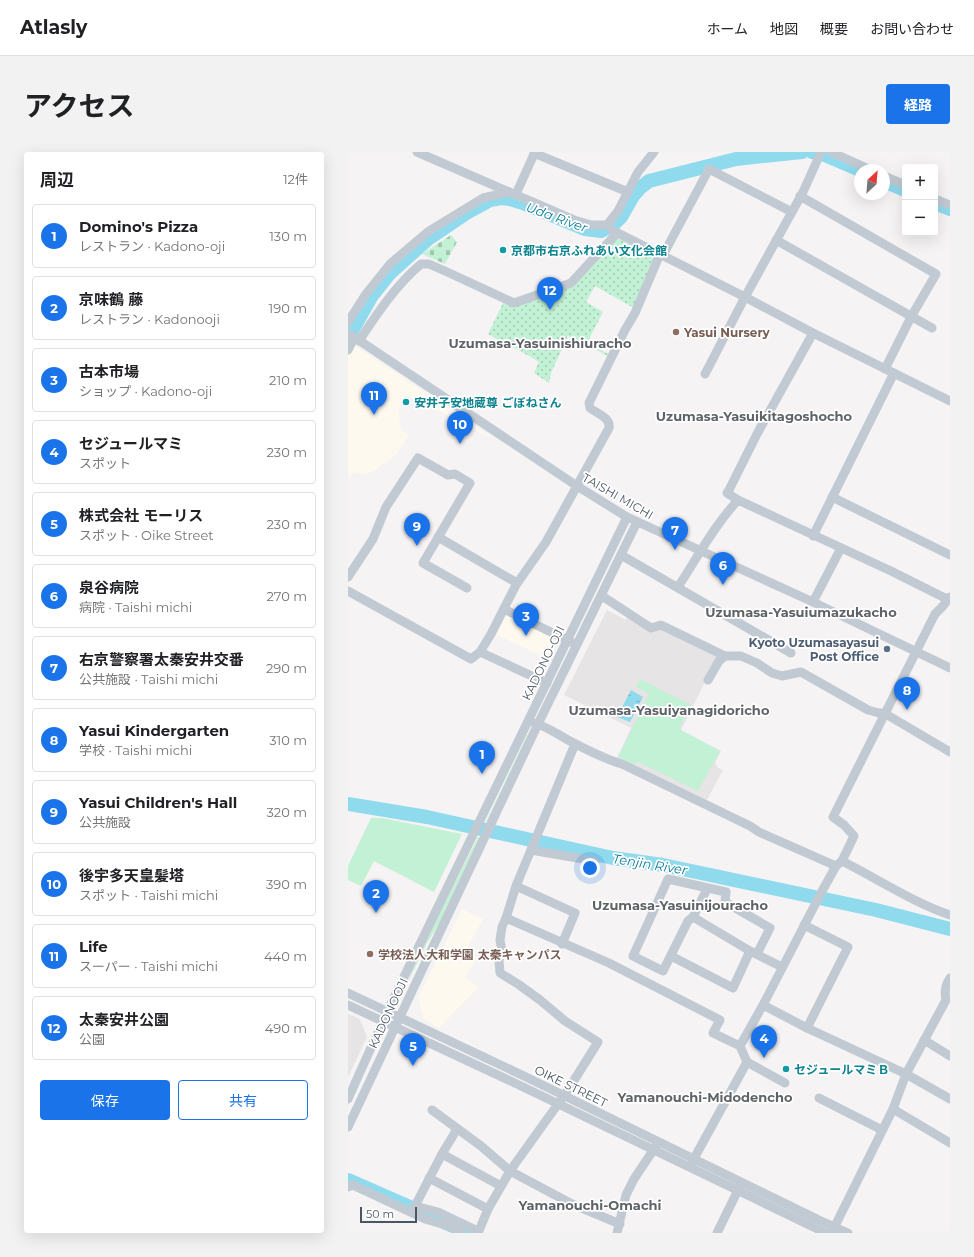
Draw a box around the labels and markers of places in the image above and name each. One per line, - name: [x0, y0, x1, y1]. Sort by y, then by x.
- place label: 京都市右京ふれあい文化会館: [511, 243, 667, 258]
- marker: 京都市右京ふれあい文化会館: [498, 245, 508, 255]
- pin: 12: [537, 277, 563, 310]
- place label: Yasui Nursery: [683, 325, 771, 340]
- marker: Yasui Nursery: [671, 327, 681, 337]
- pin: 11: [361, 382, 387, 415]
- place label: 安井子安地蔵尊 ごぼねさん: [414, 395, 561, 410]
- marker: 安井子安地蔵尊 ごぼねさん: [401, 397, 411, 407]
- pin: 10: [447, 411, 473, 444]
- pin: 9: [404, 513, 430, 546]
- pin: 7: [662, 517, 688, 550]
- pin: 6: [710, 552, 736, 585]
- pin: 3: [513, 603, 539, 636]
- place label: Kyoto Uzumasayasui Post Office: [749, 635, 879, 664]
- marker: Kyoto Uzumasayasui Post Office: [882, 644, 892, 654]
- pin: 8: [894, 677, 920, 710]
- pin: 1: [469, 741, 495, 774]
- pin: 2: [363, 880, 389, 913]
- place label: 学校法人大和学園 太秦キャンパス: [378, 947, 561, 962]
- marker: 学校法人大和学園 太秦キャンパス: [365, 949, 375, 959]
- pin: 4: [751, 1025, 777, 1058]
- pin: 5: [400, 1033, 426, 1066]
- place label: セジュールマミＢ: [794, 1062, 889, 1077]
- marker: セジュールマミＢ: [781, 1064, 791, 1074]

